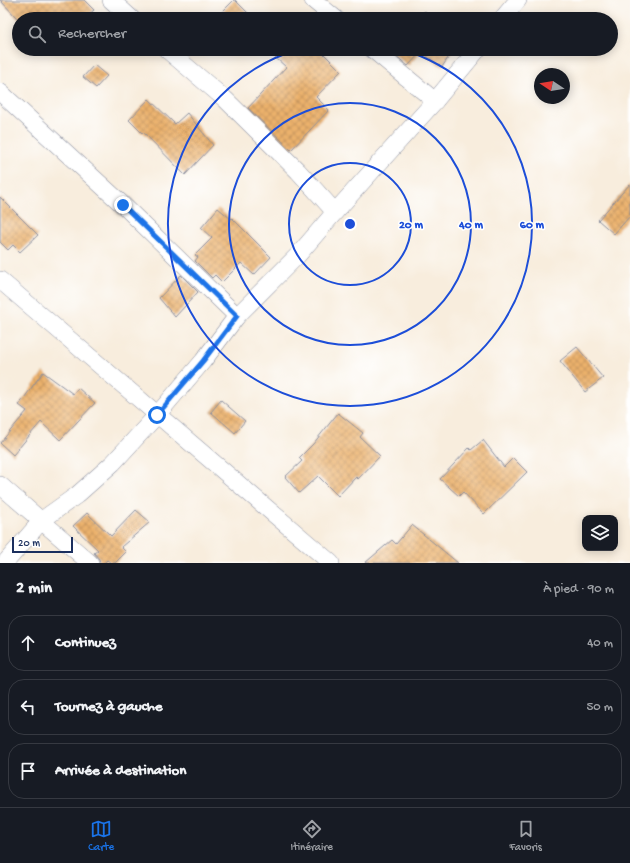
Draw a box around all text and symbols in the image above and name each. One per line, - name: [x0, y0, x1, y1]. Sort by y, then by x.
- search box: [12, 12, 618, 56]
- icon: search: [26, 23, 48, 45]
- text: Rechercher: [58, 25, 126, 43]
- north arrow: [534, 68, 570, 104]
- route end: [114, 196, 132, 214]
- centre of rings: [343, 217, 357, 231]
- text: 20 m: [399, 219, 424, 233]
- text: 40 m: [458, 219, 483, 233]
- text: 60 m: [520, 219, 545, 233]
- route start: [148, 406, 166, 424]
- map controls: [582, 515, 618, 551]
- button: layers: [582, 515, 618, 551]
- scale bar: [12, 535, 73, 554]
- text: 20 m: [18, 538, 40, 550]
- text: 2 min: [16, 579, 52, 599]
- text: À pied · 90 m: [543, 582, 614, 597]
- icon: ahead: [17, 632, 39, 654]
- text: Continuez: [55, 634, 116, 652]
- text: 40 m: [587, 636, 613, 651]
- icon: left: [17, 696, 39, 718]
- text: Tournez à gauche: [55, 698, 163, 716]
- text: 50 m: [586, 700, 613, 715]
- icon: arrive: [17, 760, 39, 782]
- text: Arrivée à destination: [55, 762, 186, 780]
- tab: Carte: [88, 818, 114, 854]
- tab: Itinéraire: [291, 818, 333, 854]
- tab: Favoris: [509, 818, 542, 854]

